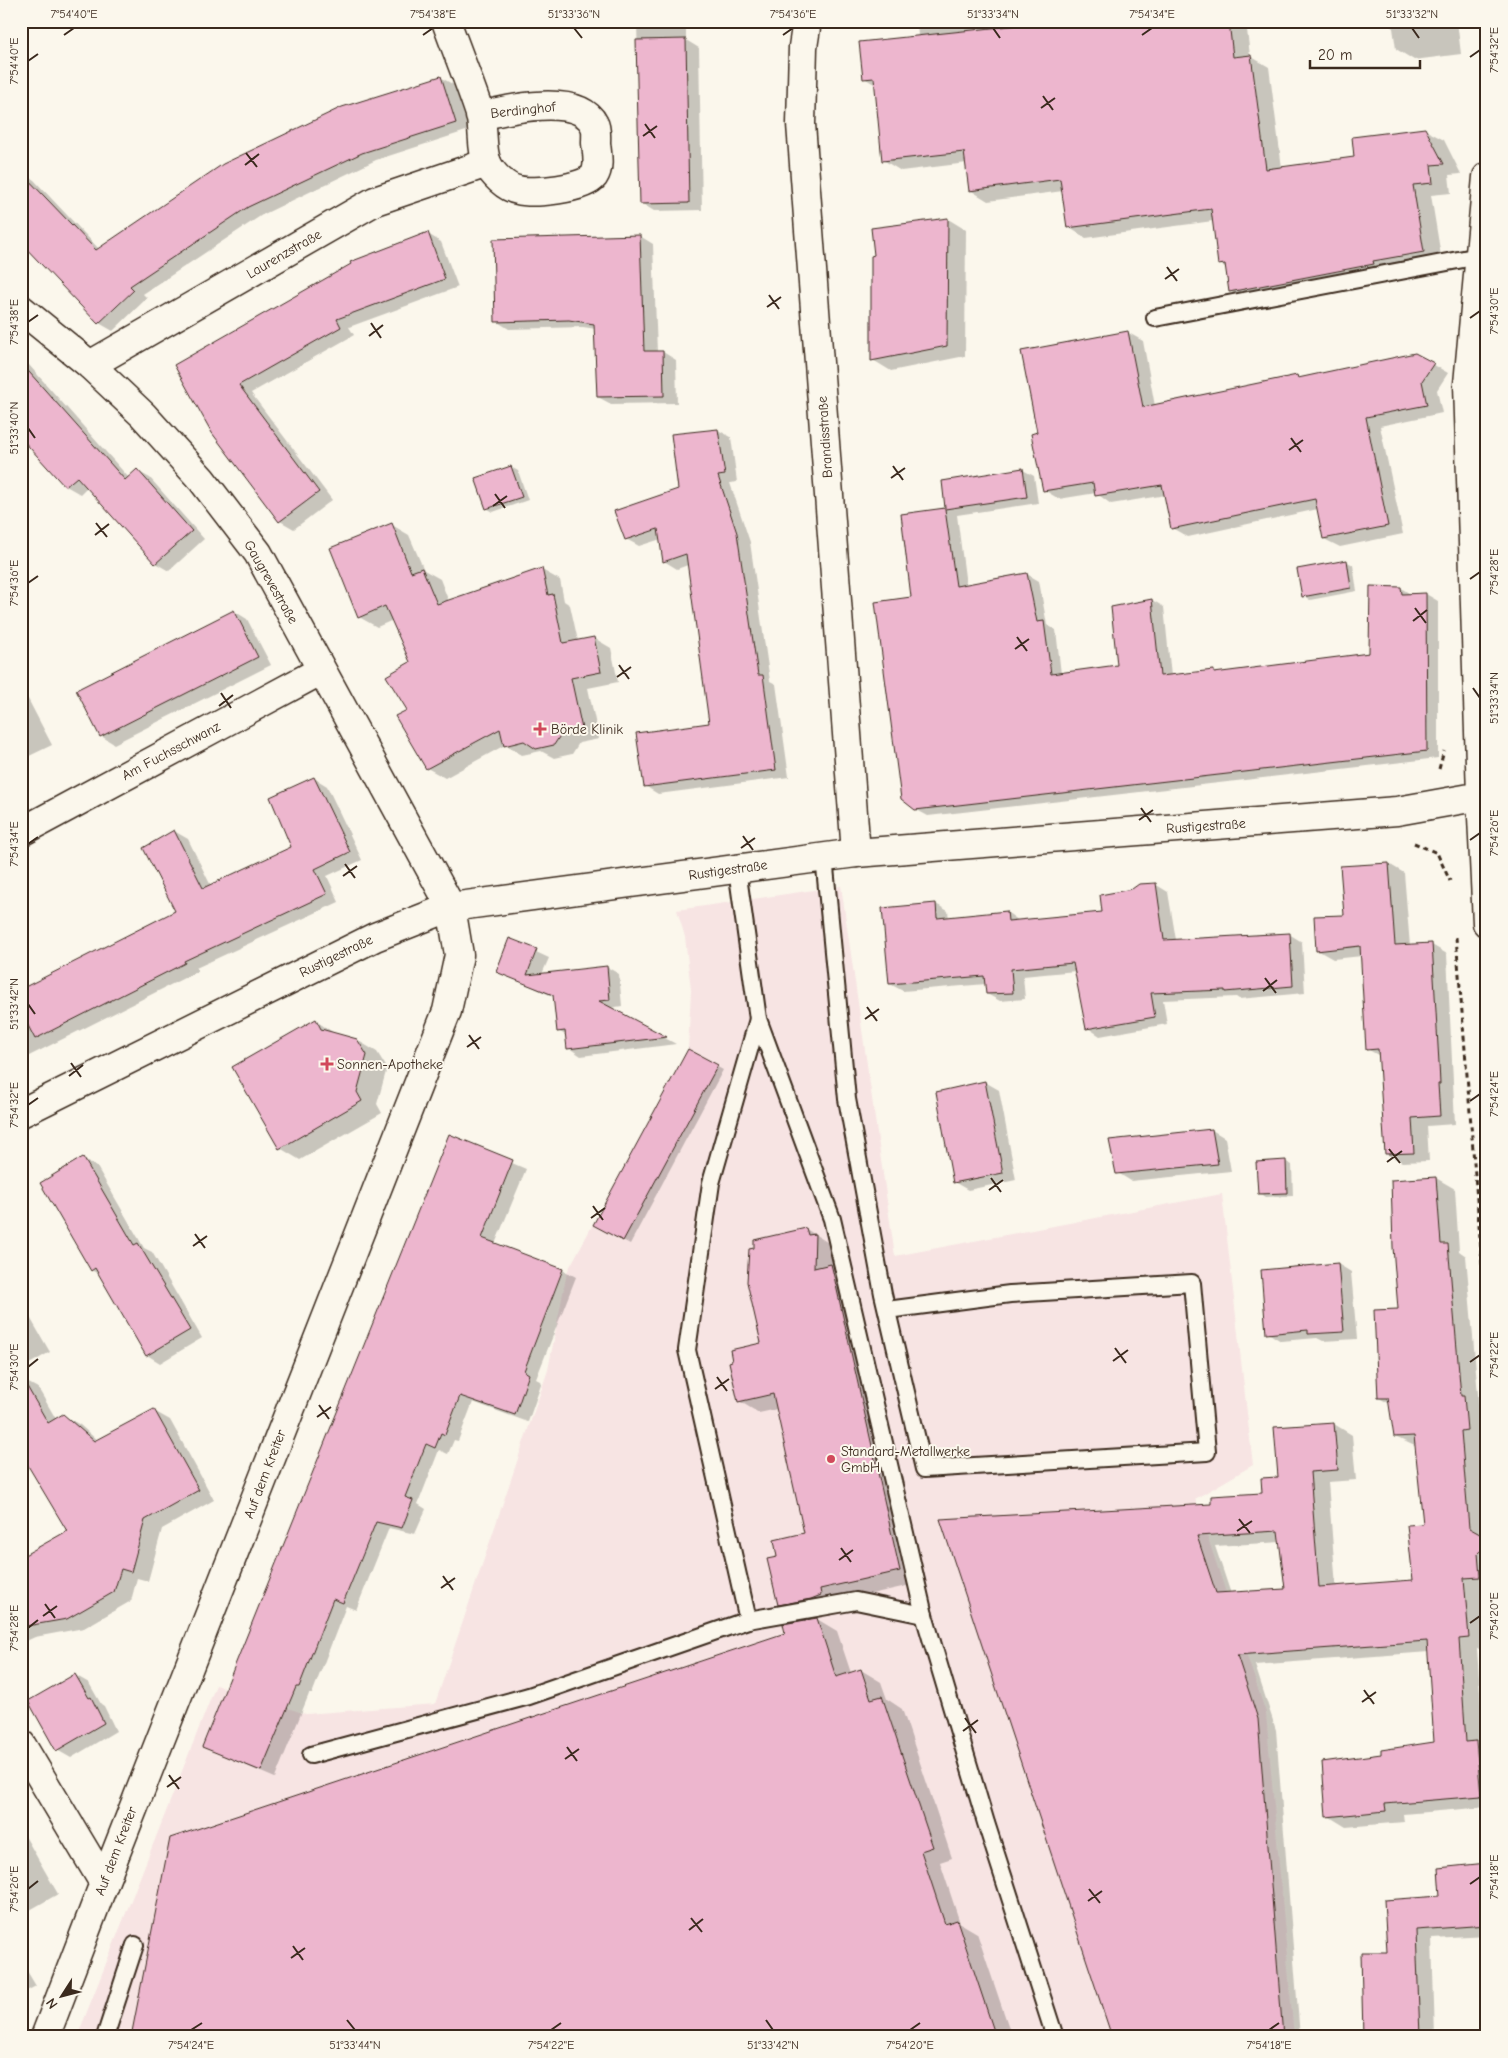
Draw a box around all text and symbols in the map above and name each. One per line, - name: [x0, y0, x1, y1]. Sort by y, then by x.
- text: 7°54'40"E: [51, 7, 97, 21]
- text: 7°54'38"E: [410, 7, 456, 21]
- text: 51°33'36"N: [548, 7, 600, 21]
- text: 7°54'36"E: [770, 7, 816, 21]
- text: 51°33'34"N: [967, 7, 1019, 21]
- text: 7°54'34"E: [1129, 7, 1175, 21]
- text: 51°33'32"N: [1386, 7, 1438, 21]
- text: 7°54'32"E: [1487, 27, 1501, 73]
- text: 7°54'40"E: [7, 38, 21, 84]
- scale bar: [1310, 38, 1420, 70]
- text: 20 m: [1318, 46, 1352, 64]
- street label: Berdinghof: [490, 98, 557, 122]
- street label: Laurenzstraße: [243, 226, 325, 282]
- text: 7°54'30"E: [1487, 287, 1501, 335]
- text: 7°54'38"E: [7, 299, 21, 345]
- street label: Brandisstraße: [814, 395, 836, 479]
- text: 51°33'40"N: [7, 401, 21, 455]
- street label: Gaugrevestraße: [240, 537, 302, 627]
- text: 7°54'28"E: [1487, 549, 1501, 595]
- text: 7°54'36"E: [7, 560, 21, 606]
- text: 51°33'34"N: [1487, 672, 1501, 724]
- street label: Am Fuchsschwanz: [119, 718, 223, 784]
- place label: Börde Klinik: [551, 721, 623, 738]
- marker: Börde Klinik: [533, 722, 547, 736]
- text: 7°54'26"E: [1487, 810, 1501, 856]
- street label: Rustigestraße: [1166, 815, 1246, 837]
- text: 7°54'34"E: [7, 821, 21, 867]
- street label: Rustigestraße: [687, 856, 769, 884]
- street label: Rustigestraße: [296, 931, 376, 981]
- text: 51°33'42"N: [7, 978, 21, 1030]
- place label: Sonnen-Apotheke: [337, 1056, 443, 1073]
- marker: Sonnen-Apotheke: [321, 1058, 333, 1070]
- text: 7°54'24"E: [1487, 1071, 1501, 1117]
- text: 7°54'32"E: [7, 1082, 21, 1128]
- text: 7°54'22"E: [1487, 1332, 1501, 1378]
- text: 7°54'30"E: [7, 1343, 21, 1391]
- street label: Auf dem Kreiter: [240, 1427, 290, 1521]
- place label: Standard-Metallwerke GmbH: [841, 1443, 970, 1476]
- marker: Standard-Metallwerke GmbH: [825, 1453, 837, 1465]
- text: 7°54'20"E: [1487, 1592, 1501, 1640]
- text: 7°54'28"E: [7, 1605, 21, 1651]
- street label: Auf dem Kreiter: [91, 1804, 141, 1898]
- text: 7°54'18"E: [1487, 1855, 1501, 1899]
- text: 7°54'26"E: [7, 1866, 21, 1912]
- north arrow: [38, 1970, 88, 2020]
- text: N: [42, 1995, 61, 2012]
- text: 7°54'24"E: [168, 2038, 214, 2052]
- text: 51°33'44"N: [329, 2038, 381, 2052]
- text: 7°54'22"E: [528, 2038, 574, 2052]
- text: 51°33'42"N: [747, 2038, 799, 2052]
- text: 7°54'20"E: [886, 2038, 934, 2052]
- text: 7°54'18"E: [1247, 2038, 1291, 2052]

